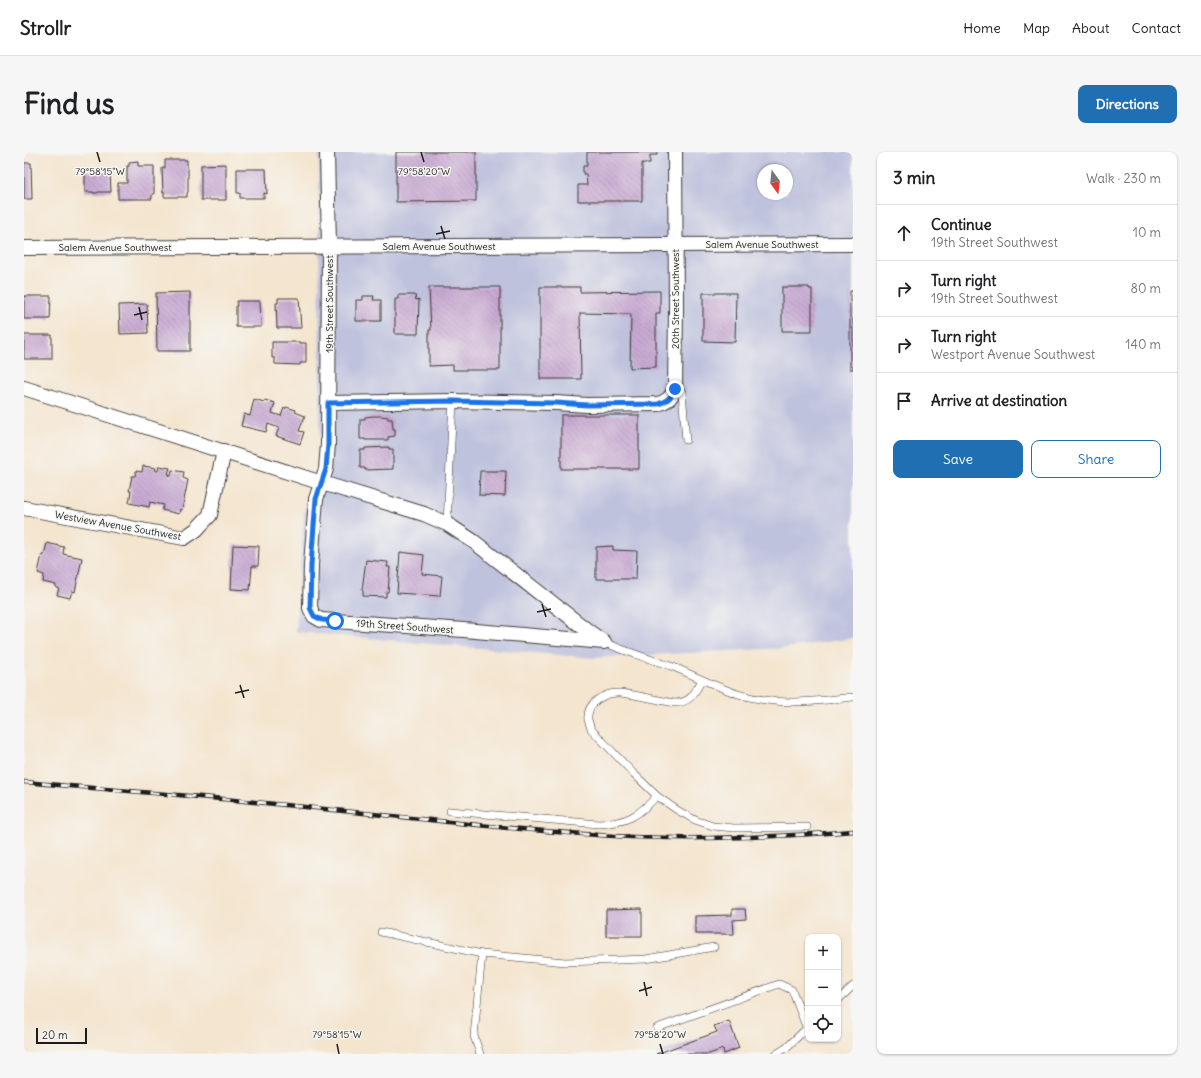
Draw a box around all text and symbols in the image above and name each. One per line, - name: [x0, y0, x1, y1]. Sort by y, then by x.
- text: Strollr: [20, 16, 71, 40]
- text: Home: [963, 19, 1001, 37]
- text: Map: [1023, 19, 1050, 37]
- text: About: [1072, 19, 1110, 37]
- text: Contact: [1132, 19, 1181, 37]
- button: Directions: [1078, 85, 1177, 123]
- text: Find us: [24, 86, 115, 122]
- north arrow: [757, 164, 793, 200]
- text: 79°58'15"W: [75, 165, 125, 178]
- text: 79°58'20"W: [398, 165, 450, 178]
- text: 3 min: [893, 167, 935, 189]
- text: Walk · 230 m: [1086, 170, 1161, 187]
- text: Continue: [931, 215, 992, 234]
- icon: ahead: [893, 222, 915, 244]
- text: 10 m: [1133, 224, 1161, 241]
- text: 19th Street Southwest: [931, 234, 1058, 251]
- street label: Salem Avenue Southwest: [705, 238, 819, 251]
- street label: Salem Avenue Southwest: [382, 240, 496, 253]
- street label: Salem Avenue Southwest: [58, 241, 172, 254]
- street label: 20th Street Southwest: [669, 248, 682, 349]
- street label: 19th Street Southwest: [323, 255, 336, 353]
- text: Turn right: [931, 271, 996, 290]
- icon: right: [893, 278, 915, 300]
- text: 80 m: [1130, 280, 1161, 297]
- text: 19th Street Southwest: [931, 290, 1058, 307]
- text: Turn right: [931, 327, 996, 346]
- icon: right: [893, 334, 915, 356]
- text: 140 m: [1125, 336, 1161, 353]
- text: Westport Avenue Southwest: [931, 346, 1095, 363]
- route end: [666, 380, 684, 398]
- icon: arrive: [893, 390, 915, 412]
- text: Arrive at destination: [931, 391, 1067, 410]
- button: Save: [893, 440, 1023, 478]
- button: Share: [1031, 440, 1161, 478]
- street label: Westview Avenue Southwest: [54, 508, 183, 543]
- route start: [326, 612, 344, 630]
- street label: 19th Street Southwest: [356, 617, 455, 636]
- map controls: [805, 934, 841, 1042]
- button: +: [805, 934, 841, 970]
- button: −: [805, 970, 841, 1006]
- button: locate: [805, 1006, 841, 1042]
- scale bar: [36, 1026, 87, 1045]
- text: 20 m: [42, 1028, 68, 1042]
- text: 79°58'15"W: [312, 1028, 362, 1041]
- text: 79°58'20"W: [634, 1028, 686, 1041]

